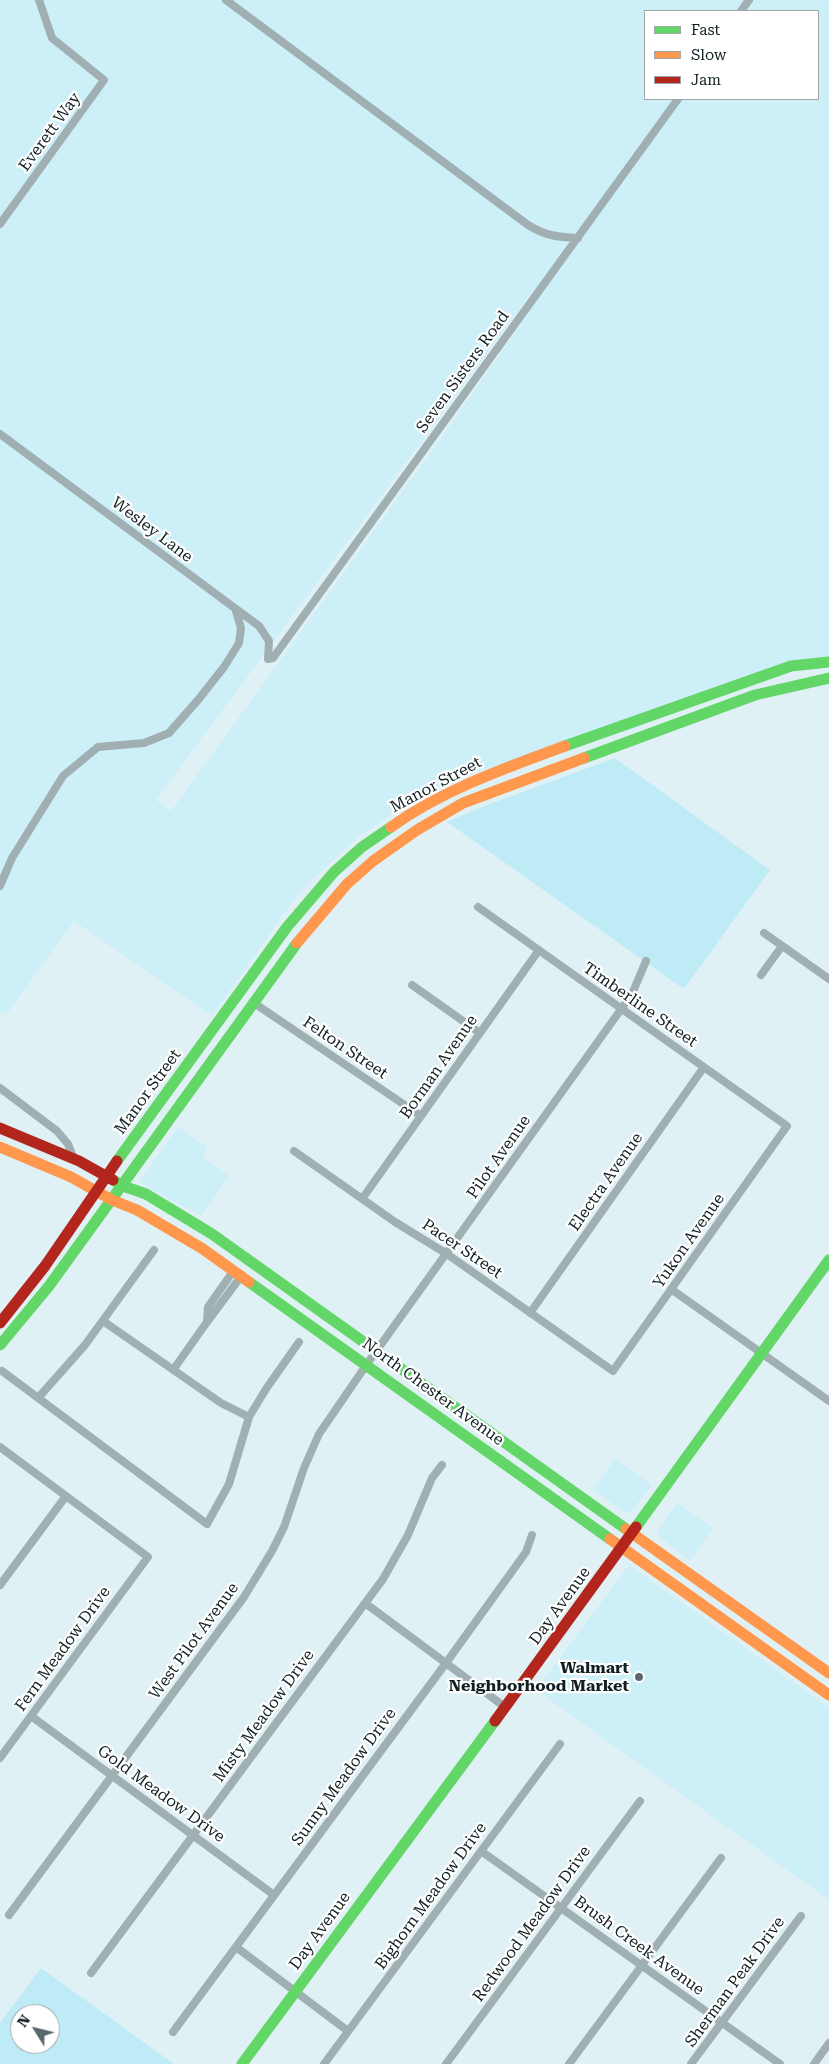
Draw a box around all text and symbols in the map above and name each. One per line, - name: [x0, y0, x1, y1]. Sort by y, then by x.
- legend: [644, 10, 819, 100]
- text: Fast: [691, 21, 720, 39]
- text: Slow: [691, 46, 726, 64]
- text: Jam: [691, 71, 721, 89]
- street label: Everett Way: [15, 89, 85, 175]
- street label: Seven Sisters Road: [412, 307, 514, 437]
- street label: Wesley Lane: [108, 493, 196, 567]
- street label: Manor Street: [387, 753, 485, 817]
- street label: Timberline Street: [579, 958, 701, 1052]
- street label: Borman Avenue: [396, 1011, 482, 1123]
- street label: Felton Street: [299, 1013, 391, 1083]
- street label: Manor Street: [111, 1046, 185, 1138]
- street label: Pilot Avenue: [463, 1112, 535, 1202]
- street label: Electra Avenue: [565, 1129, 647, 1235]
- street label: Yukon Avenue: [649, 1190, 729, 1292]
- street label: Pacer Street: [418, 1215, 506, 1283]
- street label: North Chester Avenue: [358, 1334, 508, 1450]
- street label: Day Avenue: [525, 1563, 595, 1649]
- street label: West Pilot Avenue: [145, 1579, 243, 1703]
- street label: Fern Meadow Drive: [11, 1583, 115, 1715]
- street label: Misty Meadow Drive: [210, 1646, 318, 1786]
- place label: Walmart Neighborhood Market: [449, 1658, 629, 1696]
- marker: Walmart Neighborhood Market: [633, 1671, 645, 1683]
- street label: Sunny Meadow Drive: [288, 1705, 400, 1849]
- street label: Gold Meadow Drive: [93, 1741, 229, 1847]
- street label: Bighorn Meadow Drive: [371, 1819, 491, 1973]
- street label: Redwood Meadow Drive: [469, 1842, 595, 2006]
- street label: Day Avenue: [285, 1888, 355, 1974]
- street label: Brush Creek Avenue: [570, 1892, 708, 2000]
- street label: Sherman Peak Drive: [681, 1913, 789, 2051]
- north arrow: [10, 2004, 60, 2054]
- text: N: [14, 2012, 33, 2030]

